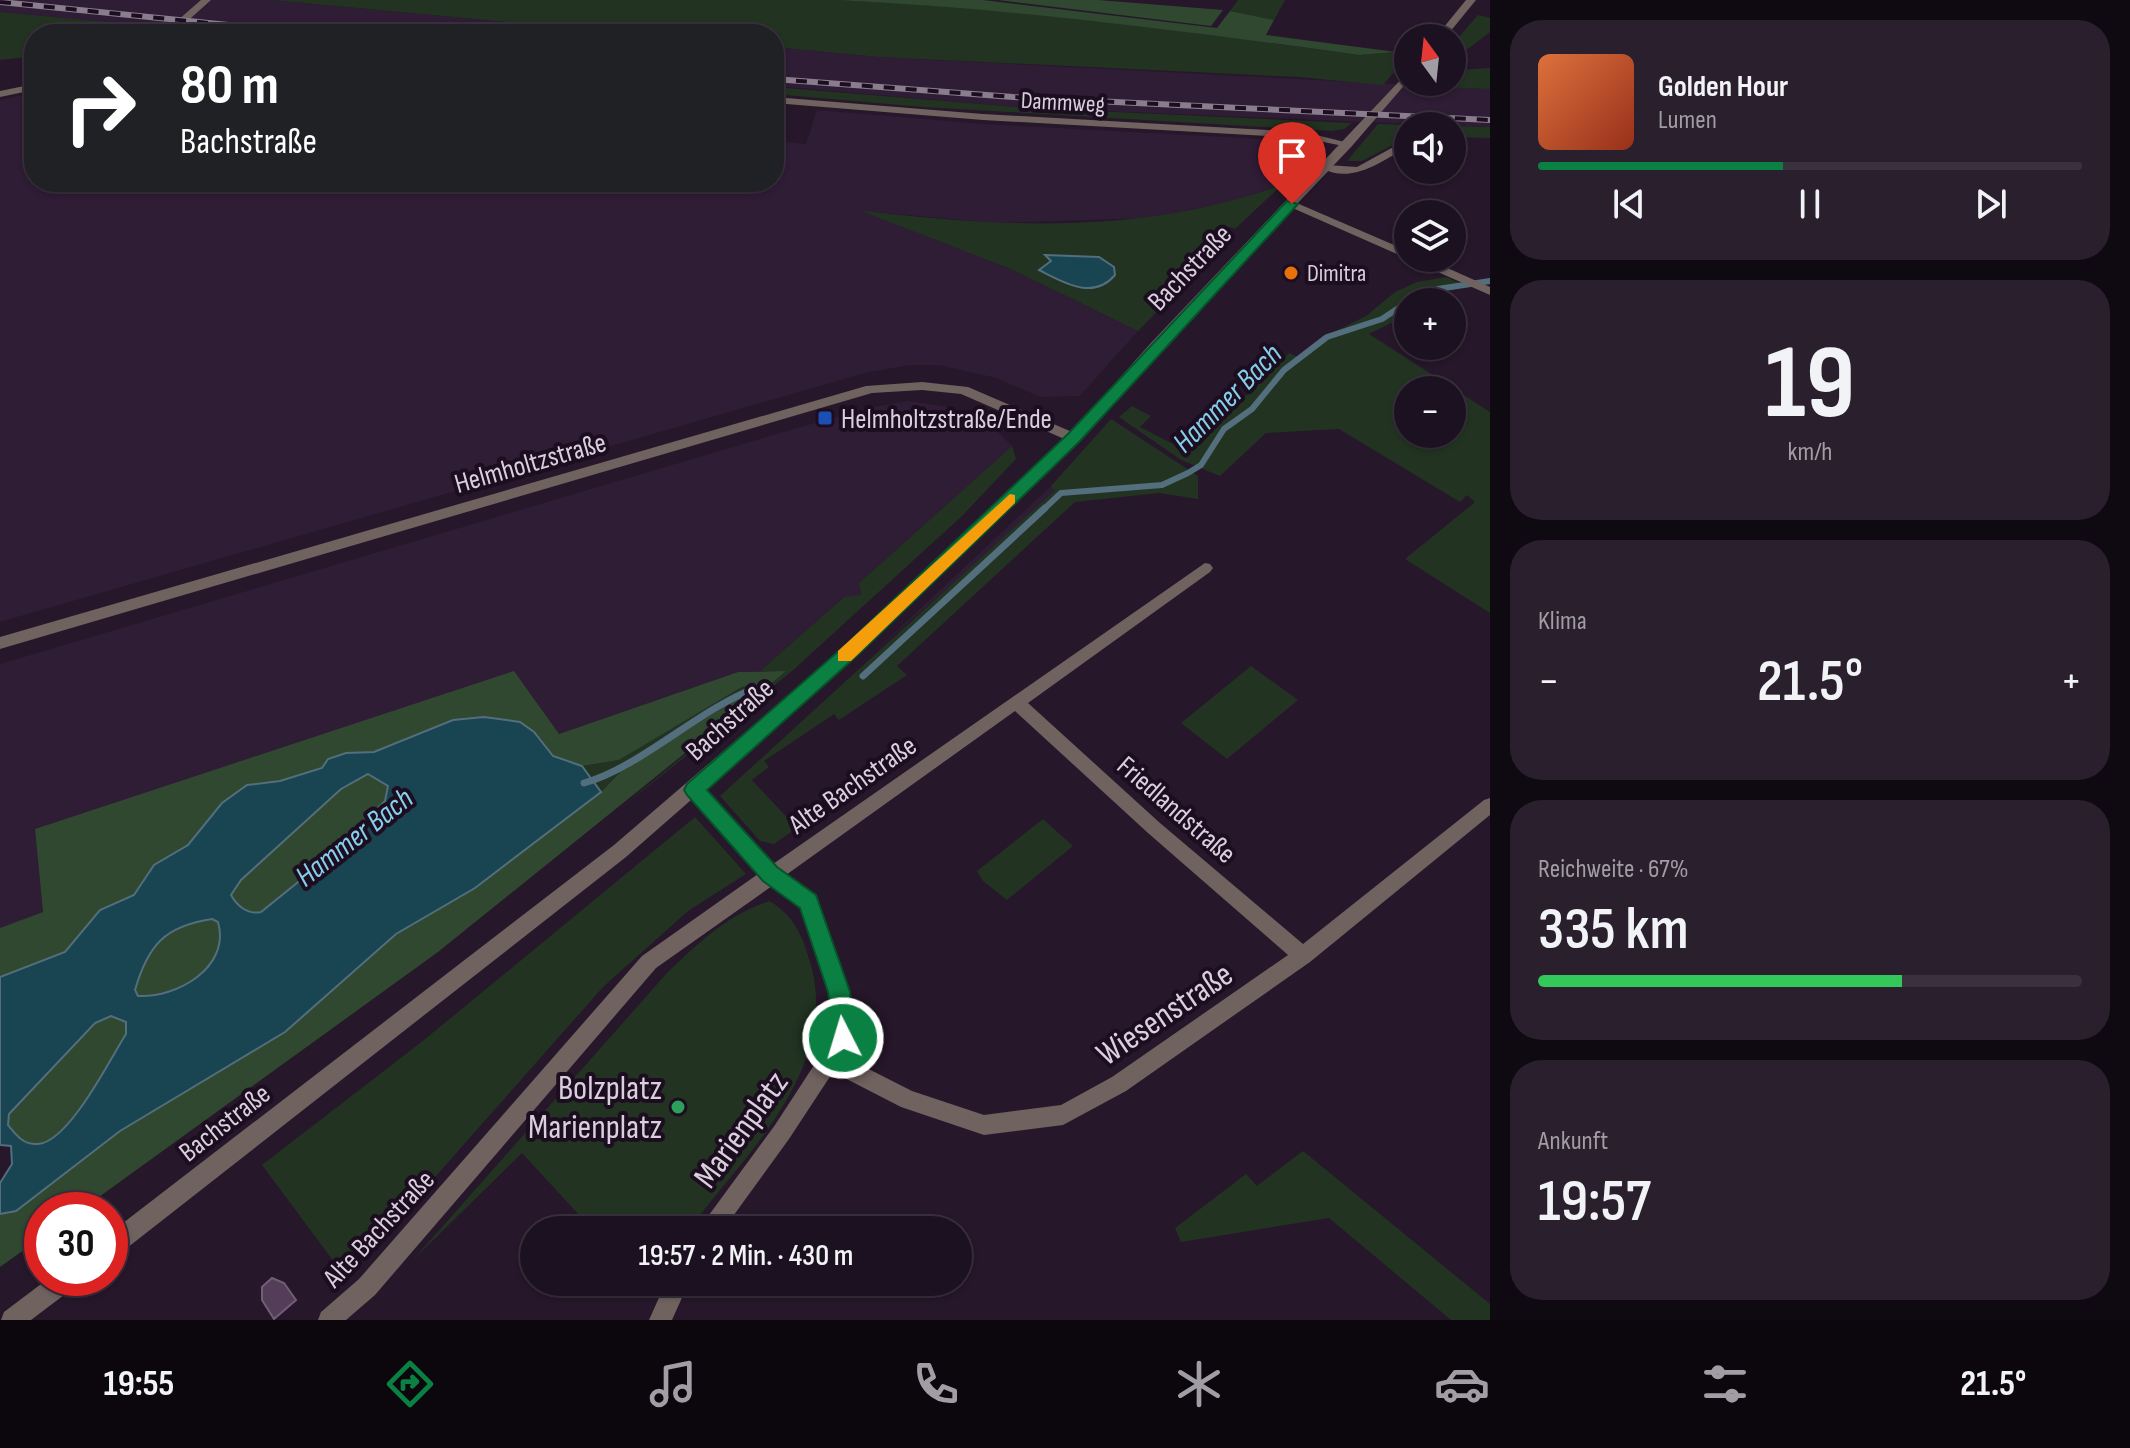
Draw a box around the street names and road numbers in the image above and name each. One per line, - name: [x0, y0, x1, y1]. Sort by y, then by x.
- street label: Dammweg: [1020, 86, 1106, 119]
- street label: Bachstraße: [1141, 218, 1239, 318]
- street label: Helmholtzstraße: [451, 426, 610, 501]
- street label: Bachstraße: [679, 672, 781, 768]
- street label: Alte Bachstraße: [782, 729, 923, 842]
- street label: Friedlandstraße: [1110, 750, 1242, 871]
- street label: Wiesenstraße: [1089, 954, 1241, 1075]
- street label: Marienplatz: [685, 1064, 797, 1196]
- street label: Bachstraße: [173, 1077, 277, 1169]
- street label: Alte Bachstraße: [316, 1164, 442, 1295]

